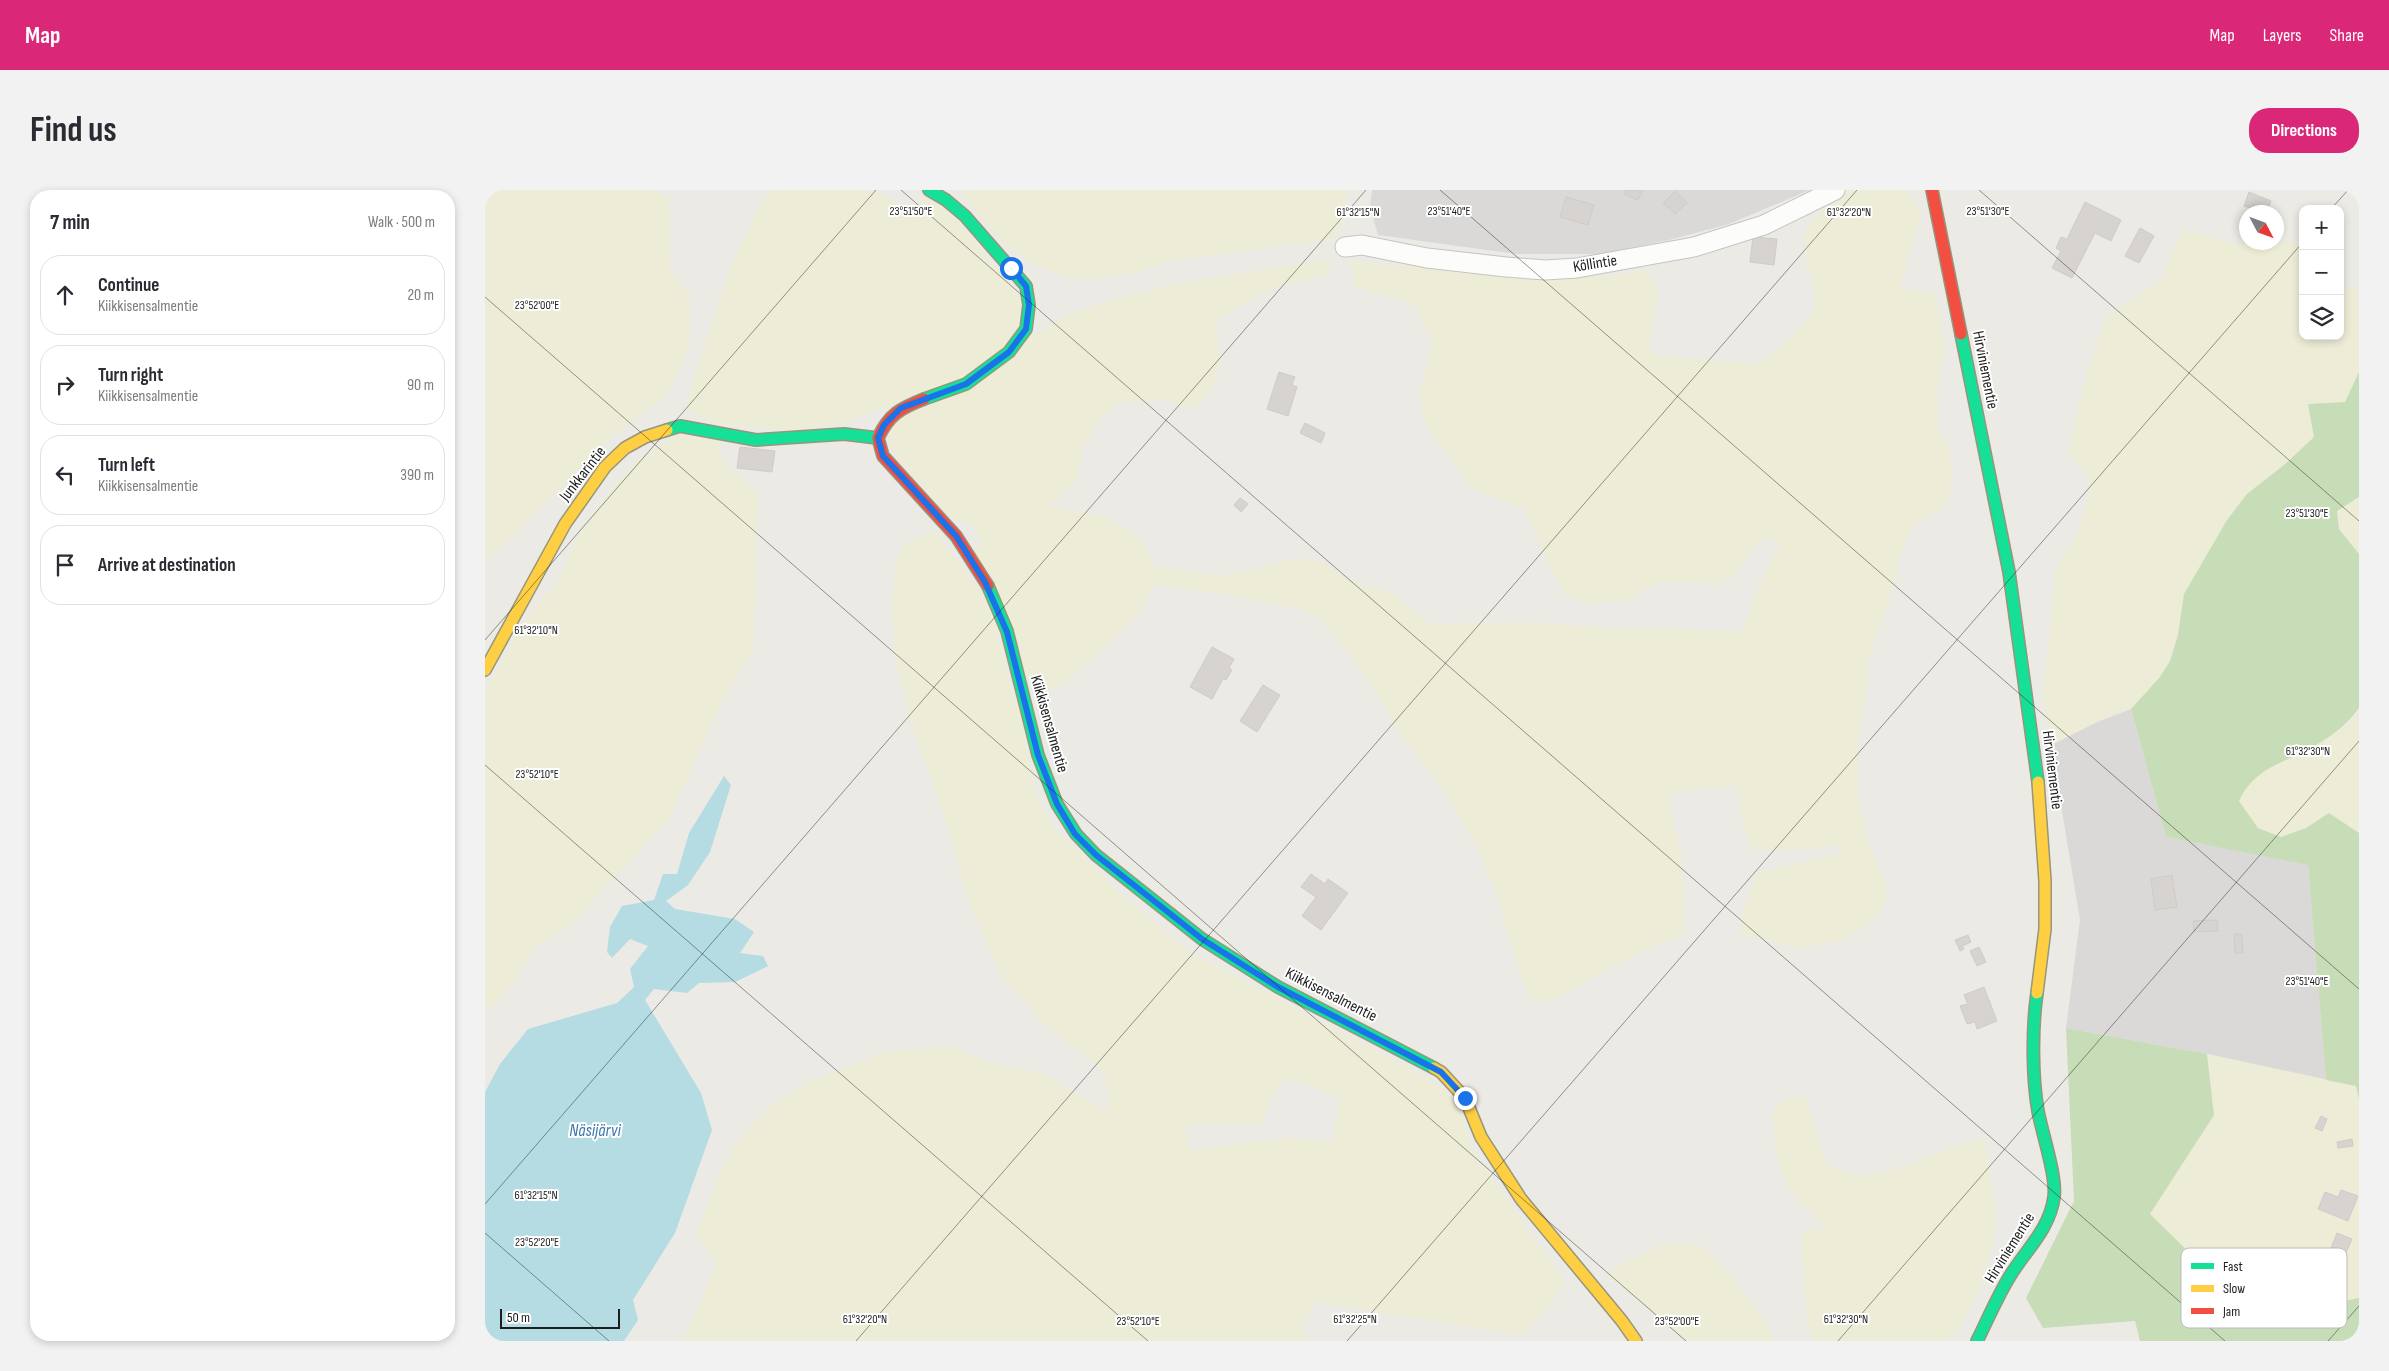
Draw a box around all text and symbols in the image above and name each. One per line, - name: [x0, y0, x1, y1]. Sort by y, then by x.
- text: Map: [25, 21, 60, 50]
- text: Map: [2210, 25, 2235, 46]
- text: Layers: [2263, 25, 2302, 46]
- text: Share: [2330, 25, 2364, 46]
- button: Directions: [2249, 108, 2359, 153]
- text: Find us: [30, 109, 117, 152]
- text: 23°51'50"E: [890, 204, 932, 219]
- text: 23°51'40"E: [1427, 204, 1471, 219]
- text: 23°51'30"E: [1966, 204, 2010, 219]
- text: 61°32'15"N: [1337, 205, 1380, 220]
- text: 61°32'20"N: [1827, 205, 1871, 220]
- north arrow: [2239, 205, 2284, 250]
- map controls: [2299, 205, 2344, 340]
- button: +: [2299, 205, 2344, 250]
- text: 7 min: [50, 210, 90, 235]
- text: Walk · 500 m: [368, 213, 435, 232]
- button: −: [2299, 250, 2344, 295]
- street label: Köllintie: [1572, 251, 1618, 277]
- route start: [1000, 257, 1023, 280]
- text: Continue: [98, 274, 159, 297]
- icon: ahead: [51, 281, 79, 309]
- text: 20 m: [407, 286, 434, 305]
- button: layers: [2299, 295, 2344, 340]
- text: Kiikkisensalmentie: [98, 297, 198, 316]
- text: 23°52'00"E: [515, 298, 559, 313]
- street label: Hirviniementie: [1968, 329, 2002, 411]
- text: Turn right: [98, 364, 163, 387]
- icon: right: [51, 371, 79, 399]
- text: 90 m: [407, 376, 434, 395]
- text: Kiikkisensalmentie: [98, 387, 198, 406]
- street label: Junkkarintie: [555, 443, 610, 506]
- text: Turn left: [98, 454, 155, 477]
- icon: left: [51, 461, 79, 489]
- text: 390 m: [400, 466, 434, 485]
- text: Kiikkisensalmentie: [98, 477, 198, 496]
- text: 23°51'30"E: [2285, 506, 2329, 521]
- icon: arrive: [51, 551, 79, 579]
- text: Arrive at destination: [98, 554, 236, 577]
- text: 61°32'10"N: [514, 623, 558, 638]
- street label: Kiikkisensalmentie: [1026, 673, 1072, 775]
- street label: Hirviniementie: [2038, 730, 2066, 810]
- text: 61°32'30"N: [2286, 744, 2330, 759]
- text: 23°52'10"E: [515, 767, 559, 782]
- street label: Kiikkisensalmentie: [1282, 964, 1380, 1026]
- text: 23°51'40"E: [2285, 974, 2329, 989]
- route end: [1454, 1087, 1477, 1110]
- water label: Näsijärvi: [569, 1120, 622, 1141]
- text: 61°32'15"N: [515, 1188, 558, 1203]
- street label: Hirviniementie: [1981, 1209, 2039, 1287]
- text: 23°52'20"E: [515, 1235, 559, 1250]
- legend: [2181, 1248, 2347, 1328]
- text: Fast: [2223, 1258, 2243, 1275]
- text: Slow: [2223, 1280, 2245, 1297]
- text: Jam: [2222, 1303, 2240, 1320]
- scale bar: [500, 1306, 620, 1329]
- text: 50 m: [507, 1309, 530, 1326]
- text: 61°32'20"N: [843, 1312, 887, 1327]
- text: 61°32'25"N: [1333, 1312, 1377, 1327]
- text: 61°32'30"N: [1824, 1312, 1868, 1327]
- text: 23°52'10"E: [1116, 1314, 1160, 1329]
- text: 23°52'00"E: [1655, 1314, 1699, 1329]

